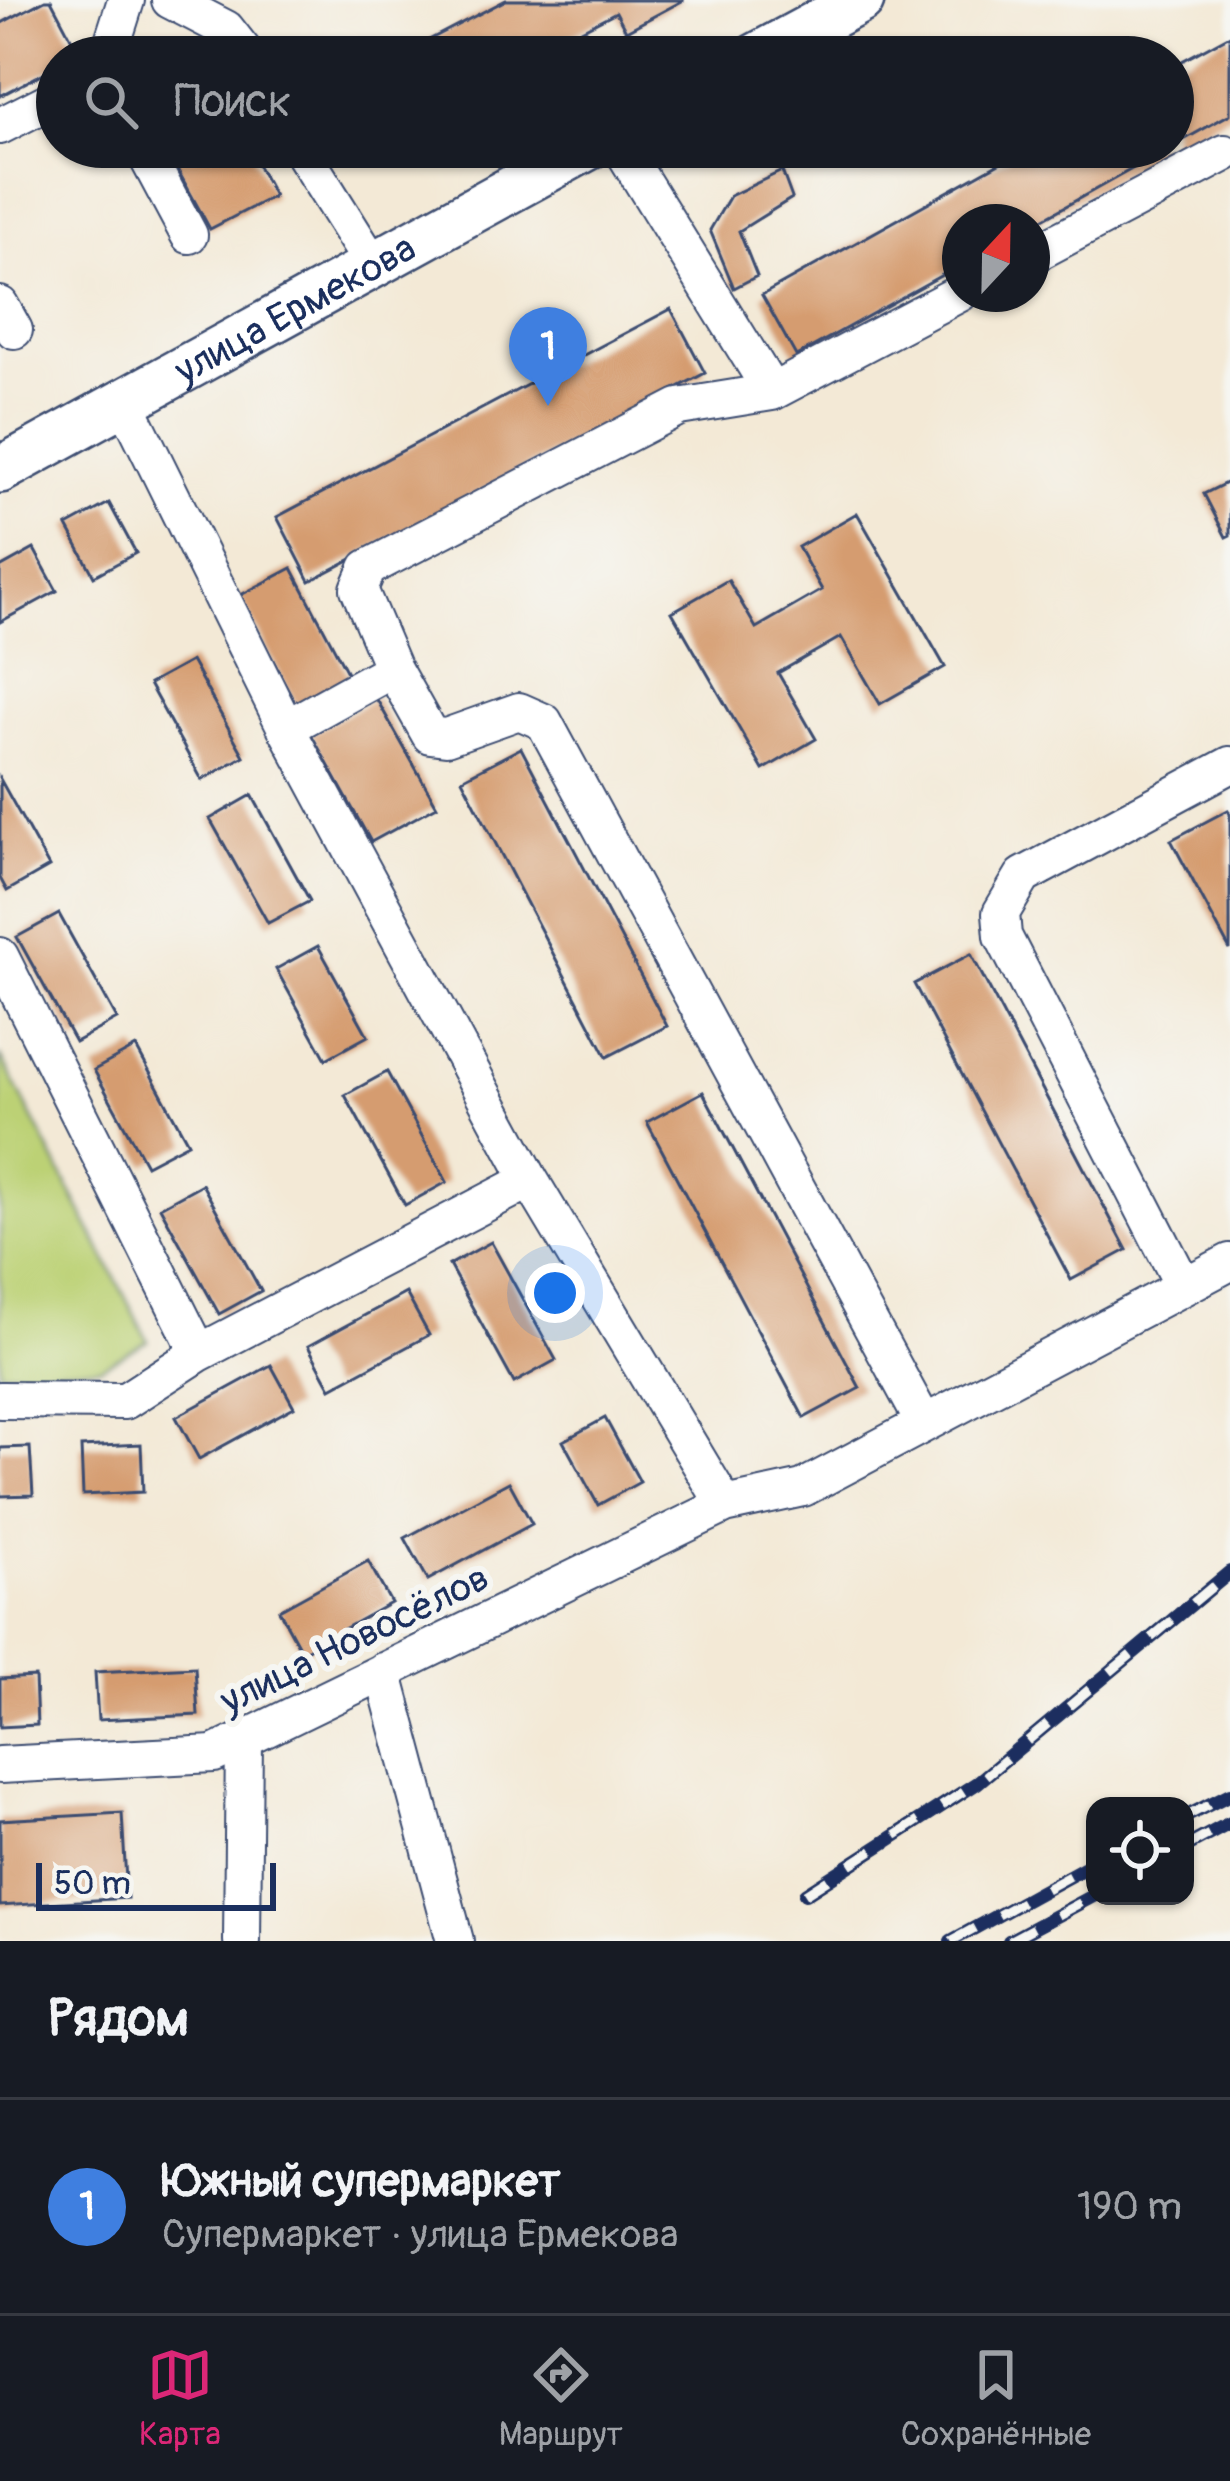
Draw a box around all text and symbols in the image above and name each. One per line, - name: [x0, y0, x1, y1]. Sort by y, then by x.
- search box: [36, 36, 1194, 168]
- icon: search: [78, 69, 144, 135]
- text: Поиск: [174, 74, 291, 130]
- north arrow: [942, 204, 1050, 312]
- street label: улица Ермекова: [165, 224, 424, 396]
- pin: 1: [509, 307, 587, 406]
- your location: [525, 1263, 585, 1323]
- street label: улица Новосёлов: [211, 1553, 497, 1726]
- map controls: [1086, 1797, 1194, 1905]
- button: locate: [1086, 1797, 1194, 1905]
- scale bar: [36, 1857, 276, 1910]
- text: 50 m: [54, 1863, 131, 1904]
- text: Рядом: [48, 1987, 189, 2051]
- text: Южный супермаркет: [162, 2154, 560, 2210]
- text: 1: [79, 2182, 95, 2231]
- text: 190 m: [1077, 2182, 1182, 2231]
- text: Супермаркет · улица Ермекова: [162, 2210, 678, 2259]
- tab: Карта: [139, 2342, 221, 2455]
- tab: Маршрут: [499, 2342, 623, 2455]
- tab: Сохранённые: [901, 2342, 1091, 2455]

